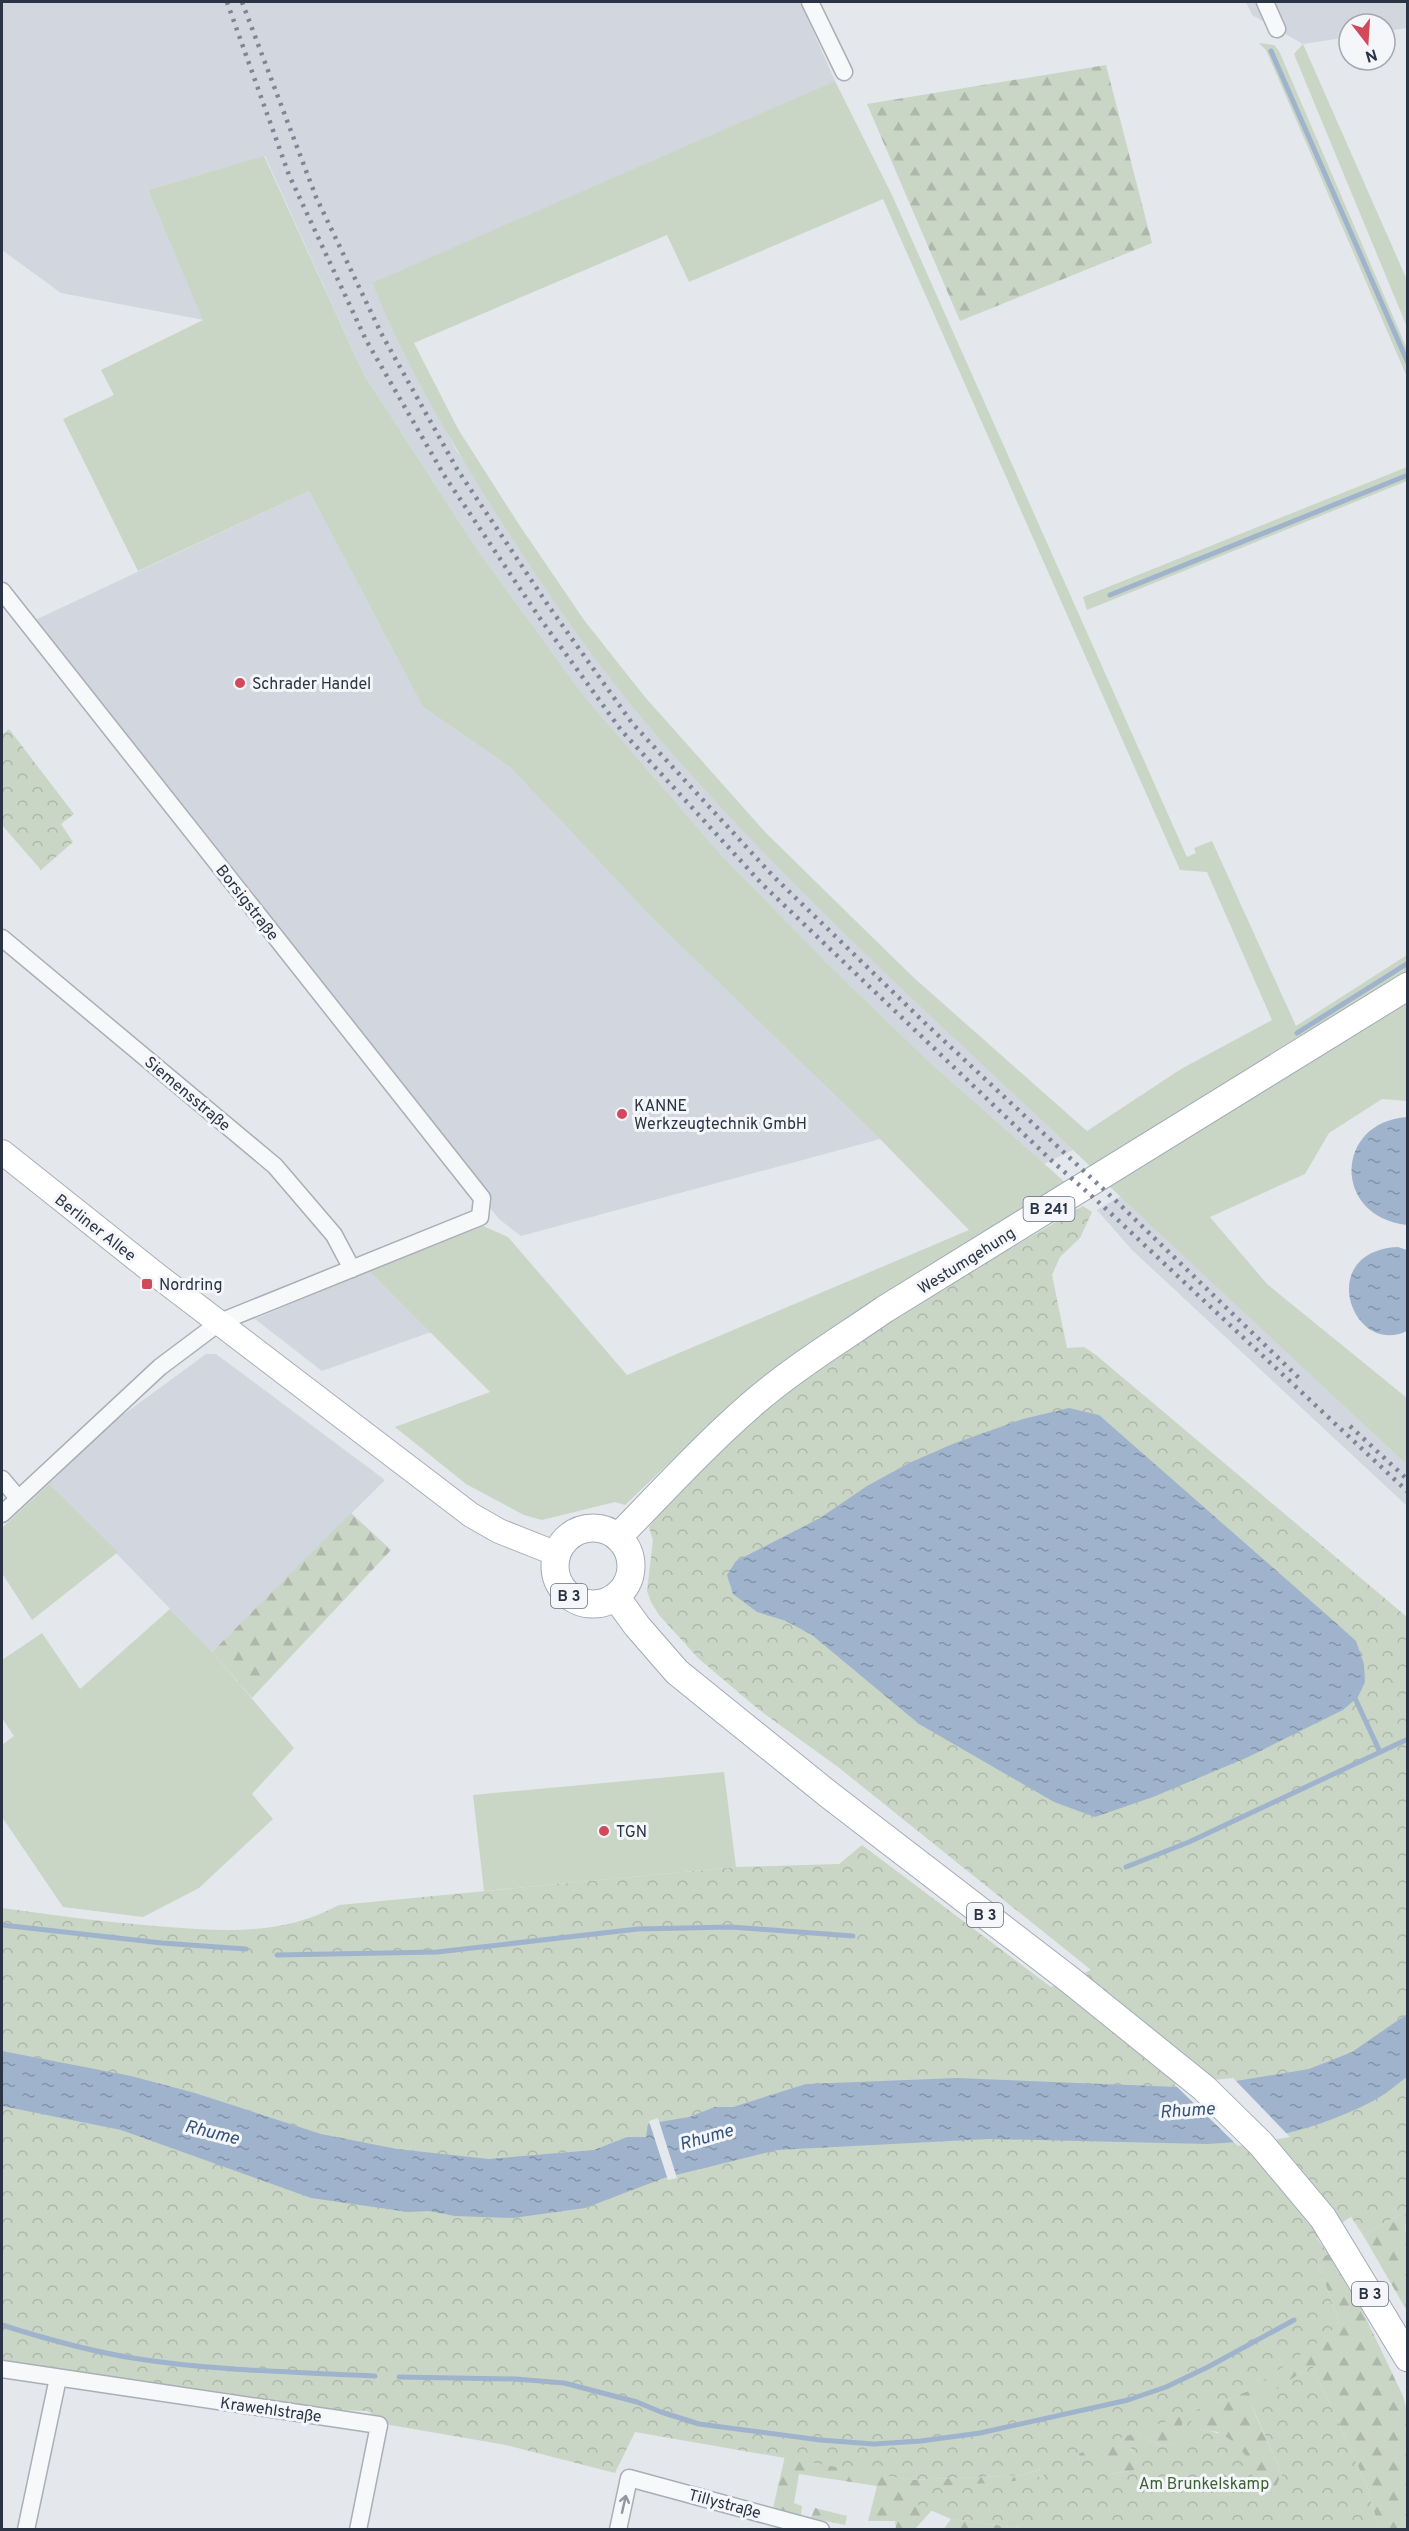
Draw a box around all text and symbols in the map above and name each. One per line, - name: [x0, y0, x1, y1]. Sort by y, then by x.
- north arrow: [1337, 12, 1397, 72]
- text: N: [1362, 43, 1379, 66]
- place label: Schrader Handel: [252, 675, 371, 695]
- marker: Schrader Handel: [233, 676, 247, 690]
- street label: Borsigstraße: [211, 861, 282, 945]
- street label: Siemensstraße: [140, 1053, 234, 1136]
- place label: KANNE Werkzeugtechnik GmbH: [634, 1097, 807, 1135]
- marker: KANNE Werkzeugtechnik GmbH: [615, 1107, 629, 1121]
- street label: Berliner Allee: [50, 1191, 140, 1267]
- road number: B 241: [1024, 1197, 1074, 1221]
- street label: Westumgehung: [915, 1224, 1020, 1300]
- place label: Nordring: [159, 1276, 223, 1296]
- marker: Nordring: [140, 1277, 154, 1291]
- road number: B 3: [551, 1584, 587, 1608]
- place label: TGN: [616, 1823, 647, 1843]
- marker: TGN: [597, 1824, 611, 1838]
- road number: B 3: [967, 1903, 1003, 1927]
- water label: Rhume: [1159, 2098, 1216, 2125]
- water label: Rhume: [182, 2116, 242, 2151]
- water label: Rhume: [677, 2120, 737, 2157]
- road number: B 3: [1352, 2282, 1388, 2306]
- street label: Krawehlstraße: [219, 2394, 323, 2428]
- park label: Am Brunkelskamp: [1139, 2475, 1269, 2495]
- street label: Tillystraße: [686, 2486, 763, 2524]
- one-way arrow: [618, 2494, 630, 2513]

